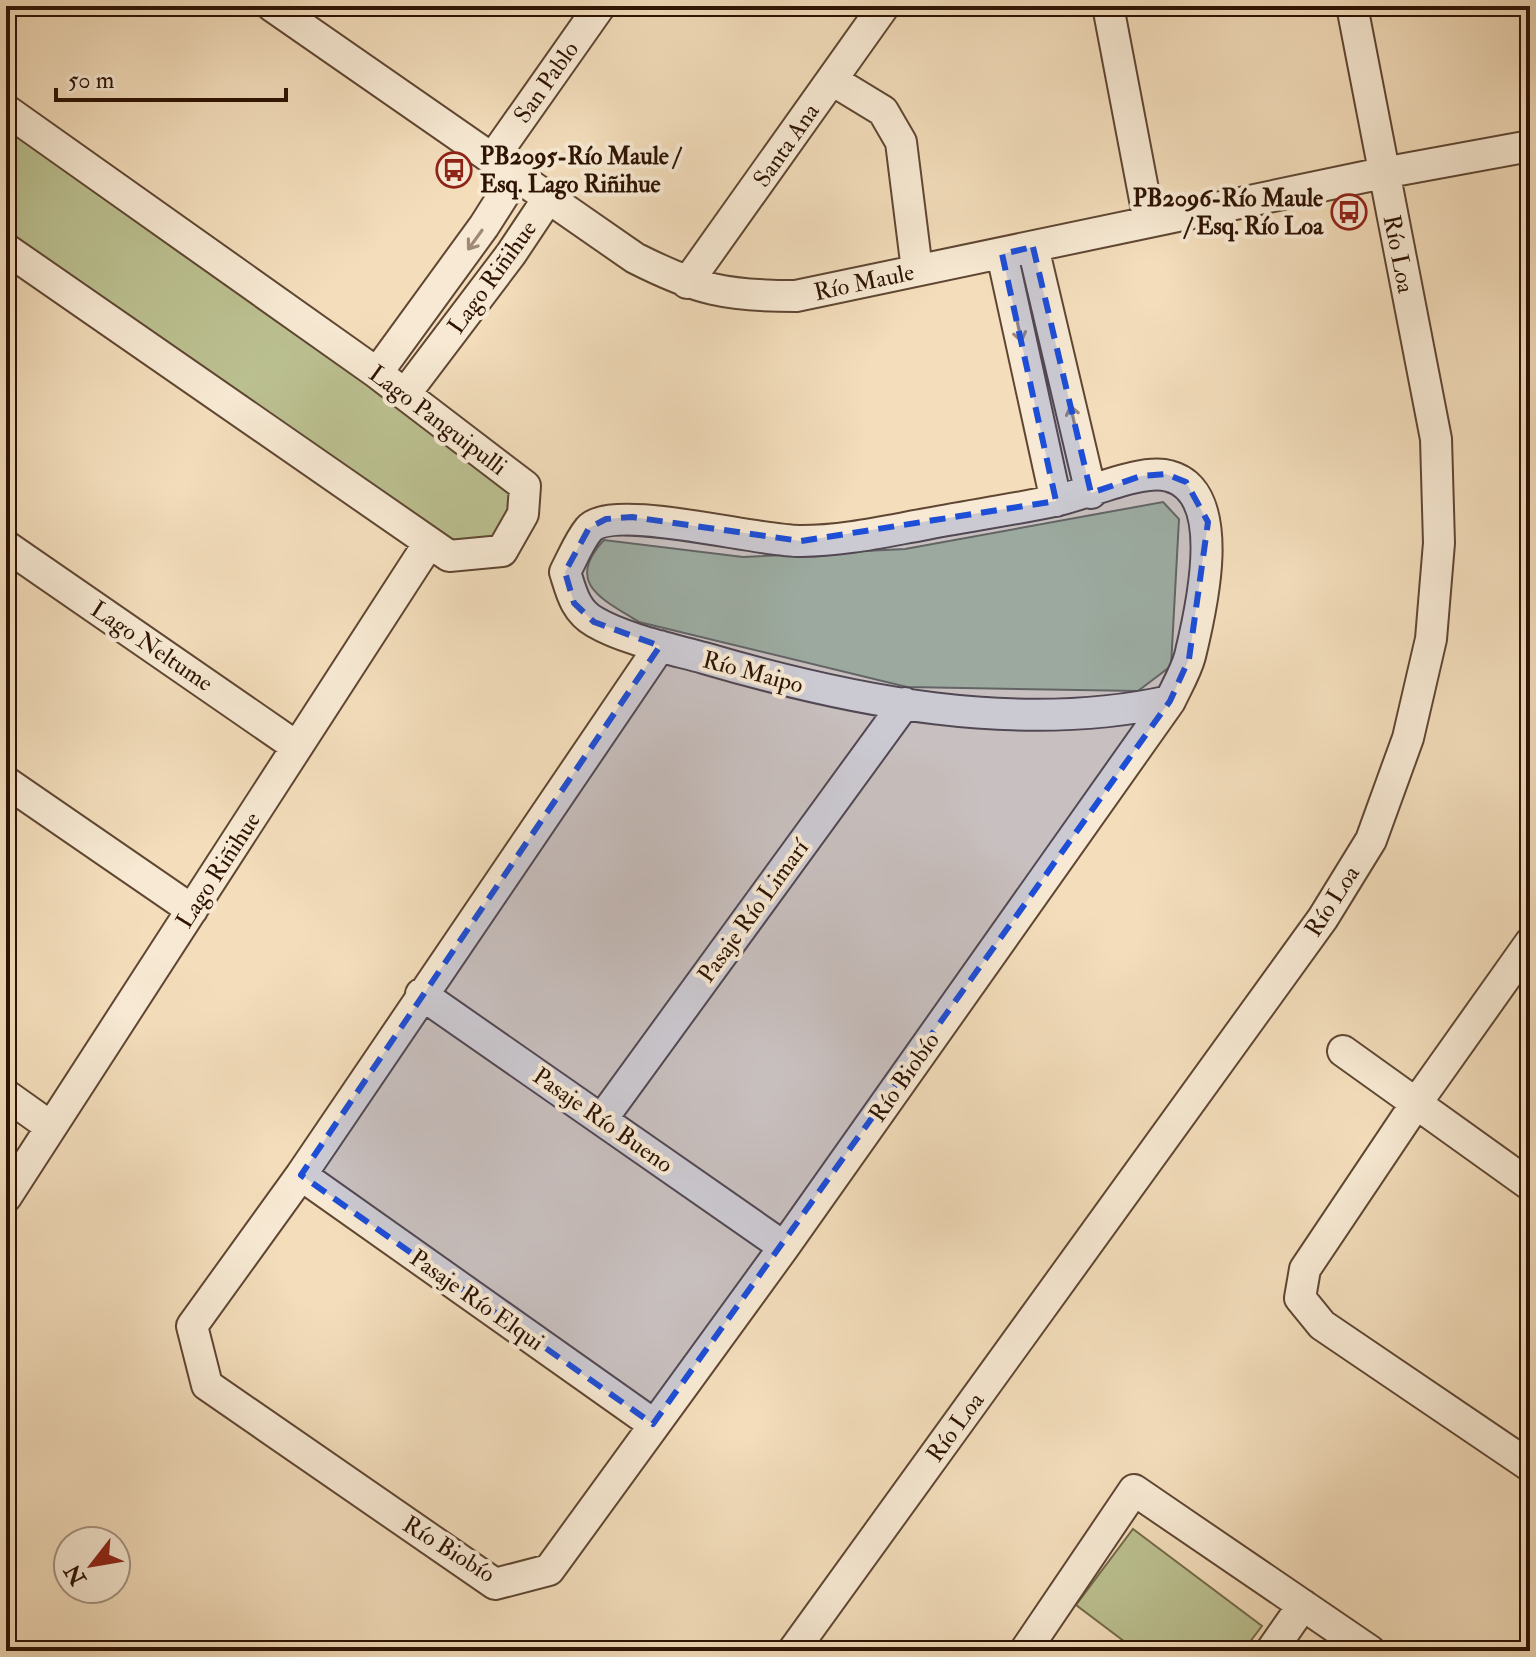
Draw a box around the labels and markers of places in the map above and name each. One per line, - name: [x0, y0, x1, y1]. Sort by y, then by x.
- place label: PB2095-Río Maule / Esq. Lago Riñihue: [480, 141, 683, 200]
- bus stop icon: PB2095-Río Maule / Esq. Lago Riñihue: [435, 151, 473, 189]
- place label: PB2096-Río Maule / Esq. Río Loa: [1133, 183, 1324, 242]
- bus stop icon: PB2096-Río Maule / Esq. Río Loa: [1330, 193, 1368, 231]

